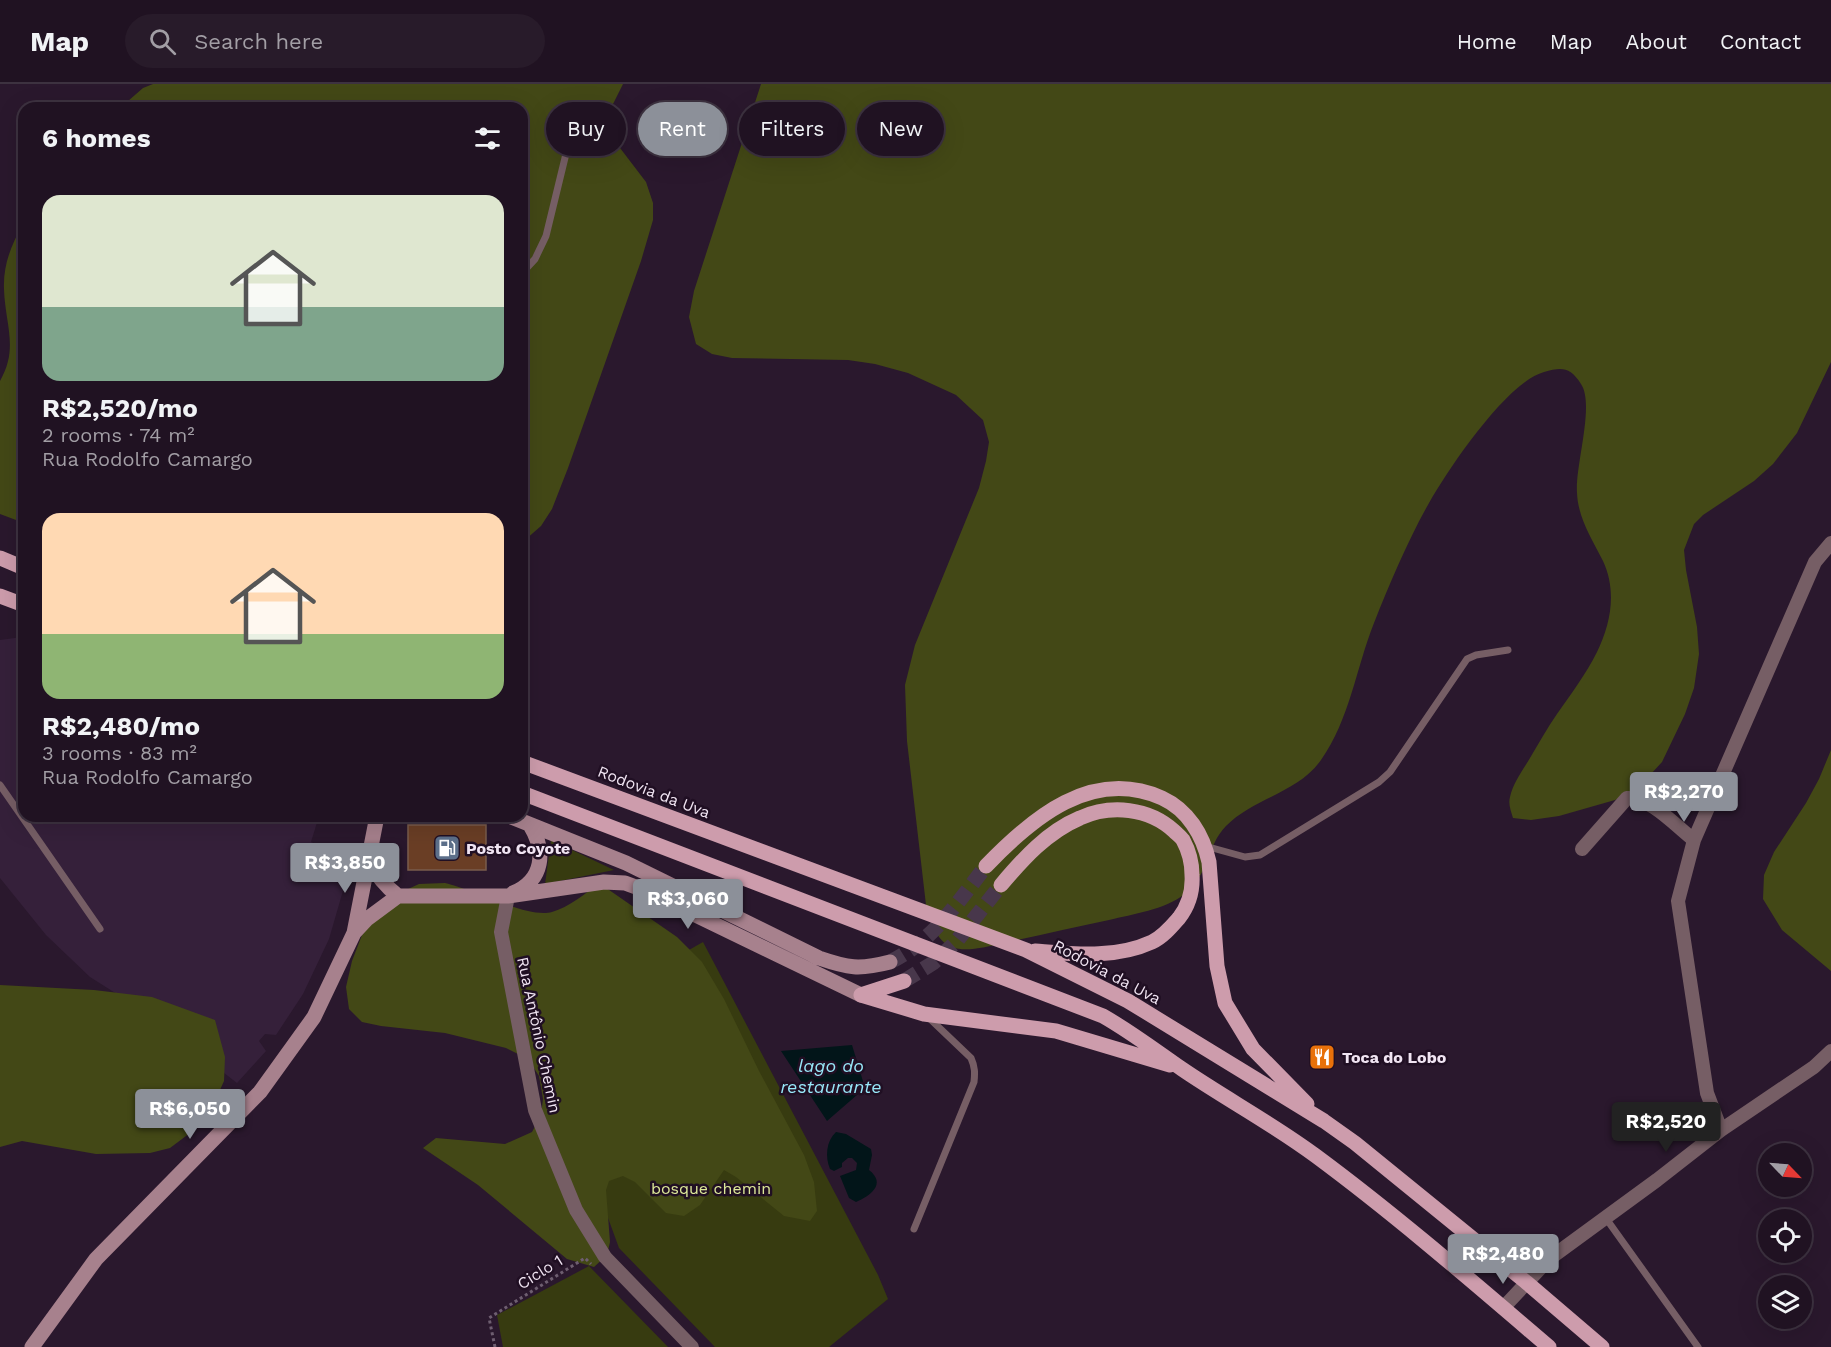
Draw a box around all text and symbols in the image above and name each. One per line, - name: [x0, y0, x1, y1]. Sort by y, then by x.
- search box: [125, 14, 545, 68]
- text: Map: [30, 25, 89, 58]
- icon: search: [146, 25, 179, 58]
- text: Search here: [194, 29, 323, 54]
- text: Home: [1457, 29, 1517, 54]
- text: Map: [1550, 29, 1593, 54]
- text: About: [1626, 29, 1687, 54]
- text: Contact: [1720, 29, 1801, 54]
- chip: Buy: [546, 102, 626, 156]
- chip: Rent: [638, 102, 727, 156]
- chip: Filters: [739, 102, 845, 156]
- chip: New: [857, 102, 944, 156]
- icon: filters: [471, 122, 504, 155]
- text: 6 homes: [42, 123, 151, 153]
- icon: home: [219, 234, 327, 342]
- text: R$2,520/mo: [42, 393, 198, 423]
- text: 2 rooms · 74 m²: [42, 423, 195, 447]
- text: Rua Rodolfo Camargo: [42, 447, 253, 471]
- icon: home: [219, 552, 327, 660]
- text: R$2,480/mo: [42, 711, 200, 741]
- text: 3 rooms · 83 m²: [42, 741, 197, 765]
- street label: Rodovia da Uva: [595, 762, 713, 822]
- text: Rua Rodolfo Camargo: [42, 765, 253, 789]
- pin: R$2,270: [1629, 772, 1739, 823]
- text: R$2,270: [1644, 779, 1724, 803]
- fuel station icon: Posto Coyote: [432, 833, 462, 863]
- place label: Posto Coyote: [466, 839, 570, 858]
- pin: R$3,850: [290, 843, 400, 894]
- text: R$3,850: [304, 850, 386, 874]
- pin: R$3,060: [633, 879, 743, 930]
- text: R$3,060: [647, 886, 729, 910]
- street label: Rodovia da Uva: [1050, 936, 1164, 1008]
- street label: Rua Antônio Chemin: [513, 955, 565, 1115]
- restaurant icon: Toca do Lobo: [1307, 1042, 1337, 1072]
- place label: Toca do Lobo: [1342, 1048, 1447, 1067]
- water label: lago do restaurante: [780, 1055, 882, 1097]
- pin: R$6,050: [135, 1089, 245, 1140]
- text: R$6,050: [149, 1096, 231, 1120]
- pin: R$2,520: [1611, 1102, 1721, 1153]
- text: R$2,520: [1626, 1109, 1706, 1133]
- north arrow: [1758, 1143, 1812, 1197]
- map controls: [1758, 1143, 1812, 1329]
- park label: bosque chemin: [651, 1179, 771, 1198]
- button: locate: [1758, 1209, 1812, 1263]
- pin: R$2,480: [1448, 1234, 1558, 1285]
- text: R$2,480: [1462, 1241, 1544, 1265]
- street label: Ciclo 1: [514, 1251, 566, 1293]
- button: layers: [1758, 1275, 1812, 1329]

